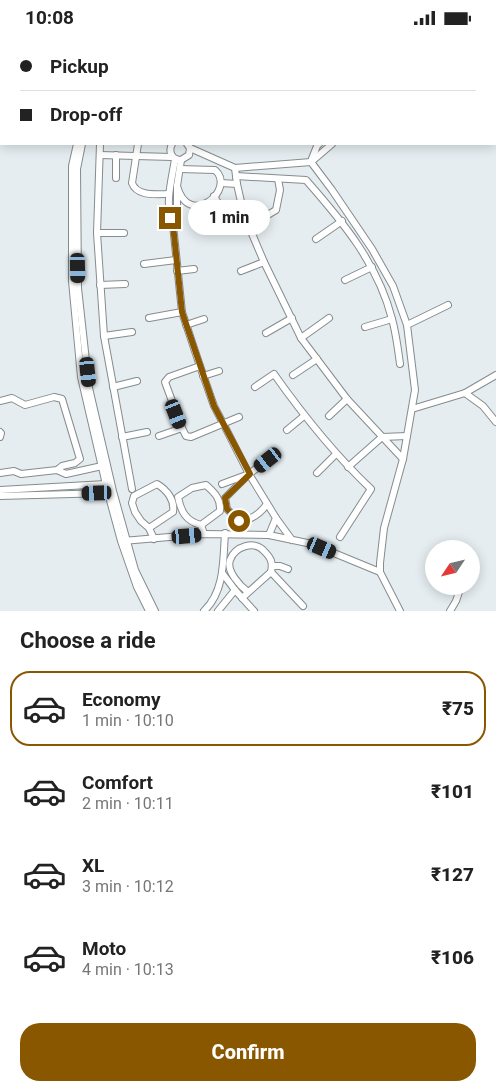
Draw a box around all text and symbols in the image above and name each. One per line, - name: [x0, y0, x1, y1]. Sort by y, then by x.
- text: 10:08: [25, 6, 74, 29]
- text: Pickup: [50, 55, 109, 78]
- text: Drop-off: [50, 103, 122, 126]
- callout: 1 min: [188, 201, 270, 235]
- route end: [159, 207, 181, 229]
- text: 1 min: [209, 208, 249, 227]
- car: [70, 253, 85, 283]
- car: [78, 356, 97, 388]
- car: [163, 397, 188, 431]
- car: [251, 445, 284, 475]
- car: [81, 485, 112, 501]
- route start: [228, 510, 250, 532]
- car: [171, 527, 202, 545]
- car: [305, 535, 338, 561]
- north arrow: [425, 540, 480, 595]
- map controls: [425, 540, 480, 595]
- text: Choose a ride: [20, 628, 156, 653]
- icon: car: [22, 686, 67, 731]
- text: Economy: [82, 688, 161, 711]
- text: ₹75: [442, 697, 474, 720]
- text: 1 min · 10:10: [82, 711, 174, 730]
- icon: car: [22, 769, 67, 814]
- text: Comfort: [82, 771, 153, 794]
- text: ₹101: [431, 780, 474, 803]
- text: 2 min · 10:11: [82, 794, 174, 813]
- icon: car: [22, 852, 67, 897]
- text: XL: [82, 854, 104, 877]
- text: ₹127: [431, 863, 474, 886]
- text: 3 min · 10:12: [82, 877, 174, 896]
- icon: car: [22, 935, 67, 980]
- text: Moto: [82, 937, 126, 960]
- text: ₹106: [431, 946, 474, 969]
- text: 4 min · 10:13: [82, 960, 174, 979]
- button: Confirm: [20, 1023, 476, 1081]

